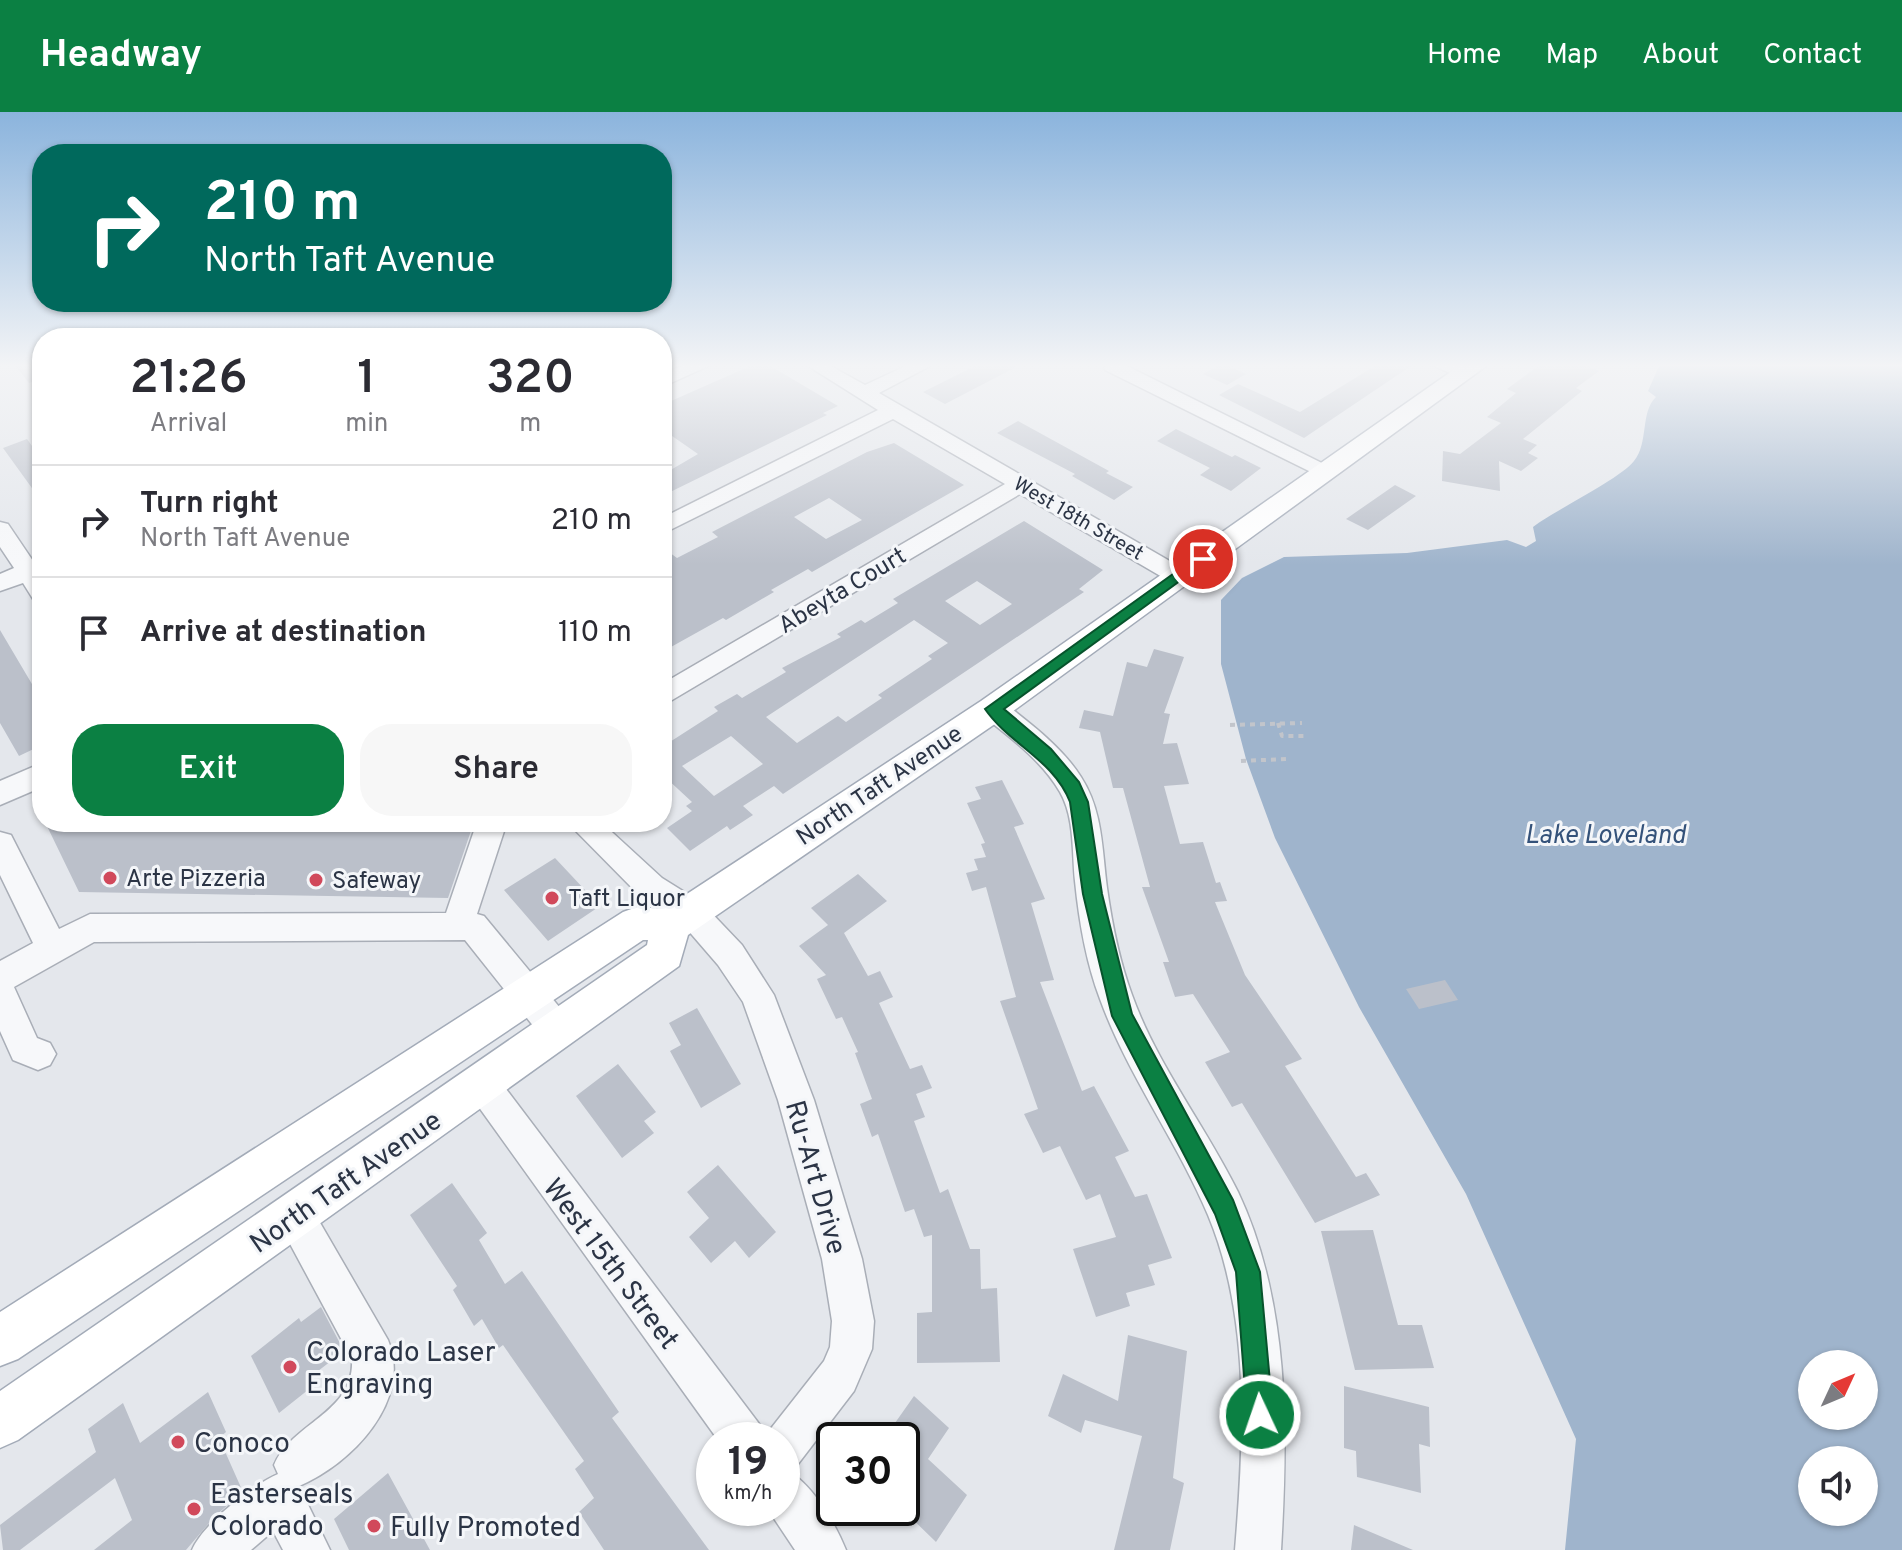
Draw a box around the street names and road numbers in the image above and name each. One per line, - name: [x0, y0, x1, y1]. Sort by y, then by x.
- street label: West 18th Street: [1008, 472, 1148, 567]
- street label: Abeyta Court: [774, 542, 913, 642]
- street label: North Taft Avenue: [791, 720, 969, 853]
- street label: Ru-Art Drive: [775, 1097, 853, 1259]
- street label: North Taft Avenue: [244, 1104, 450, 1263]
- street label: West 15th Street: [534, 1172, 686, 1358]

